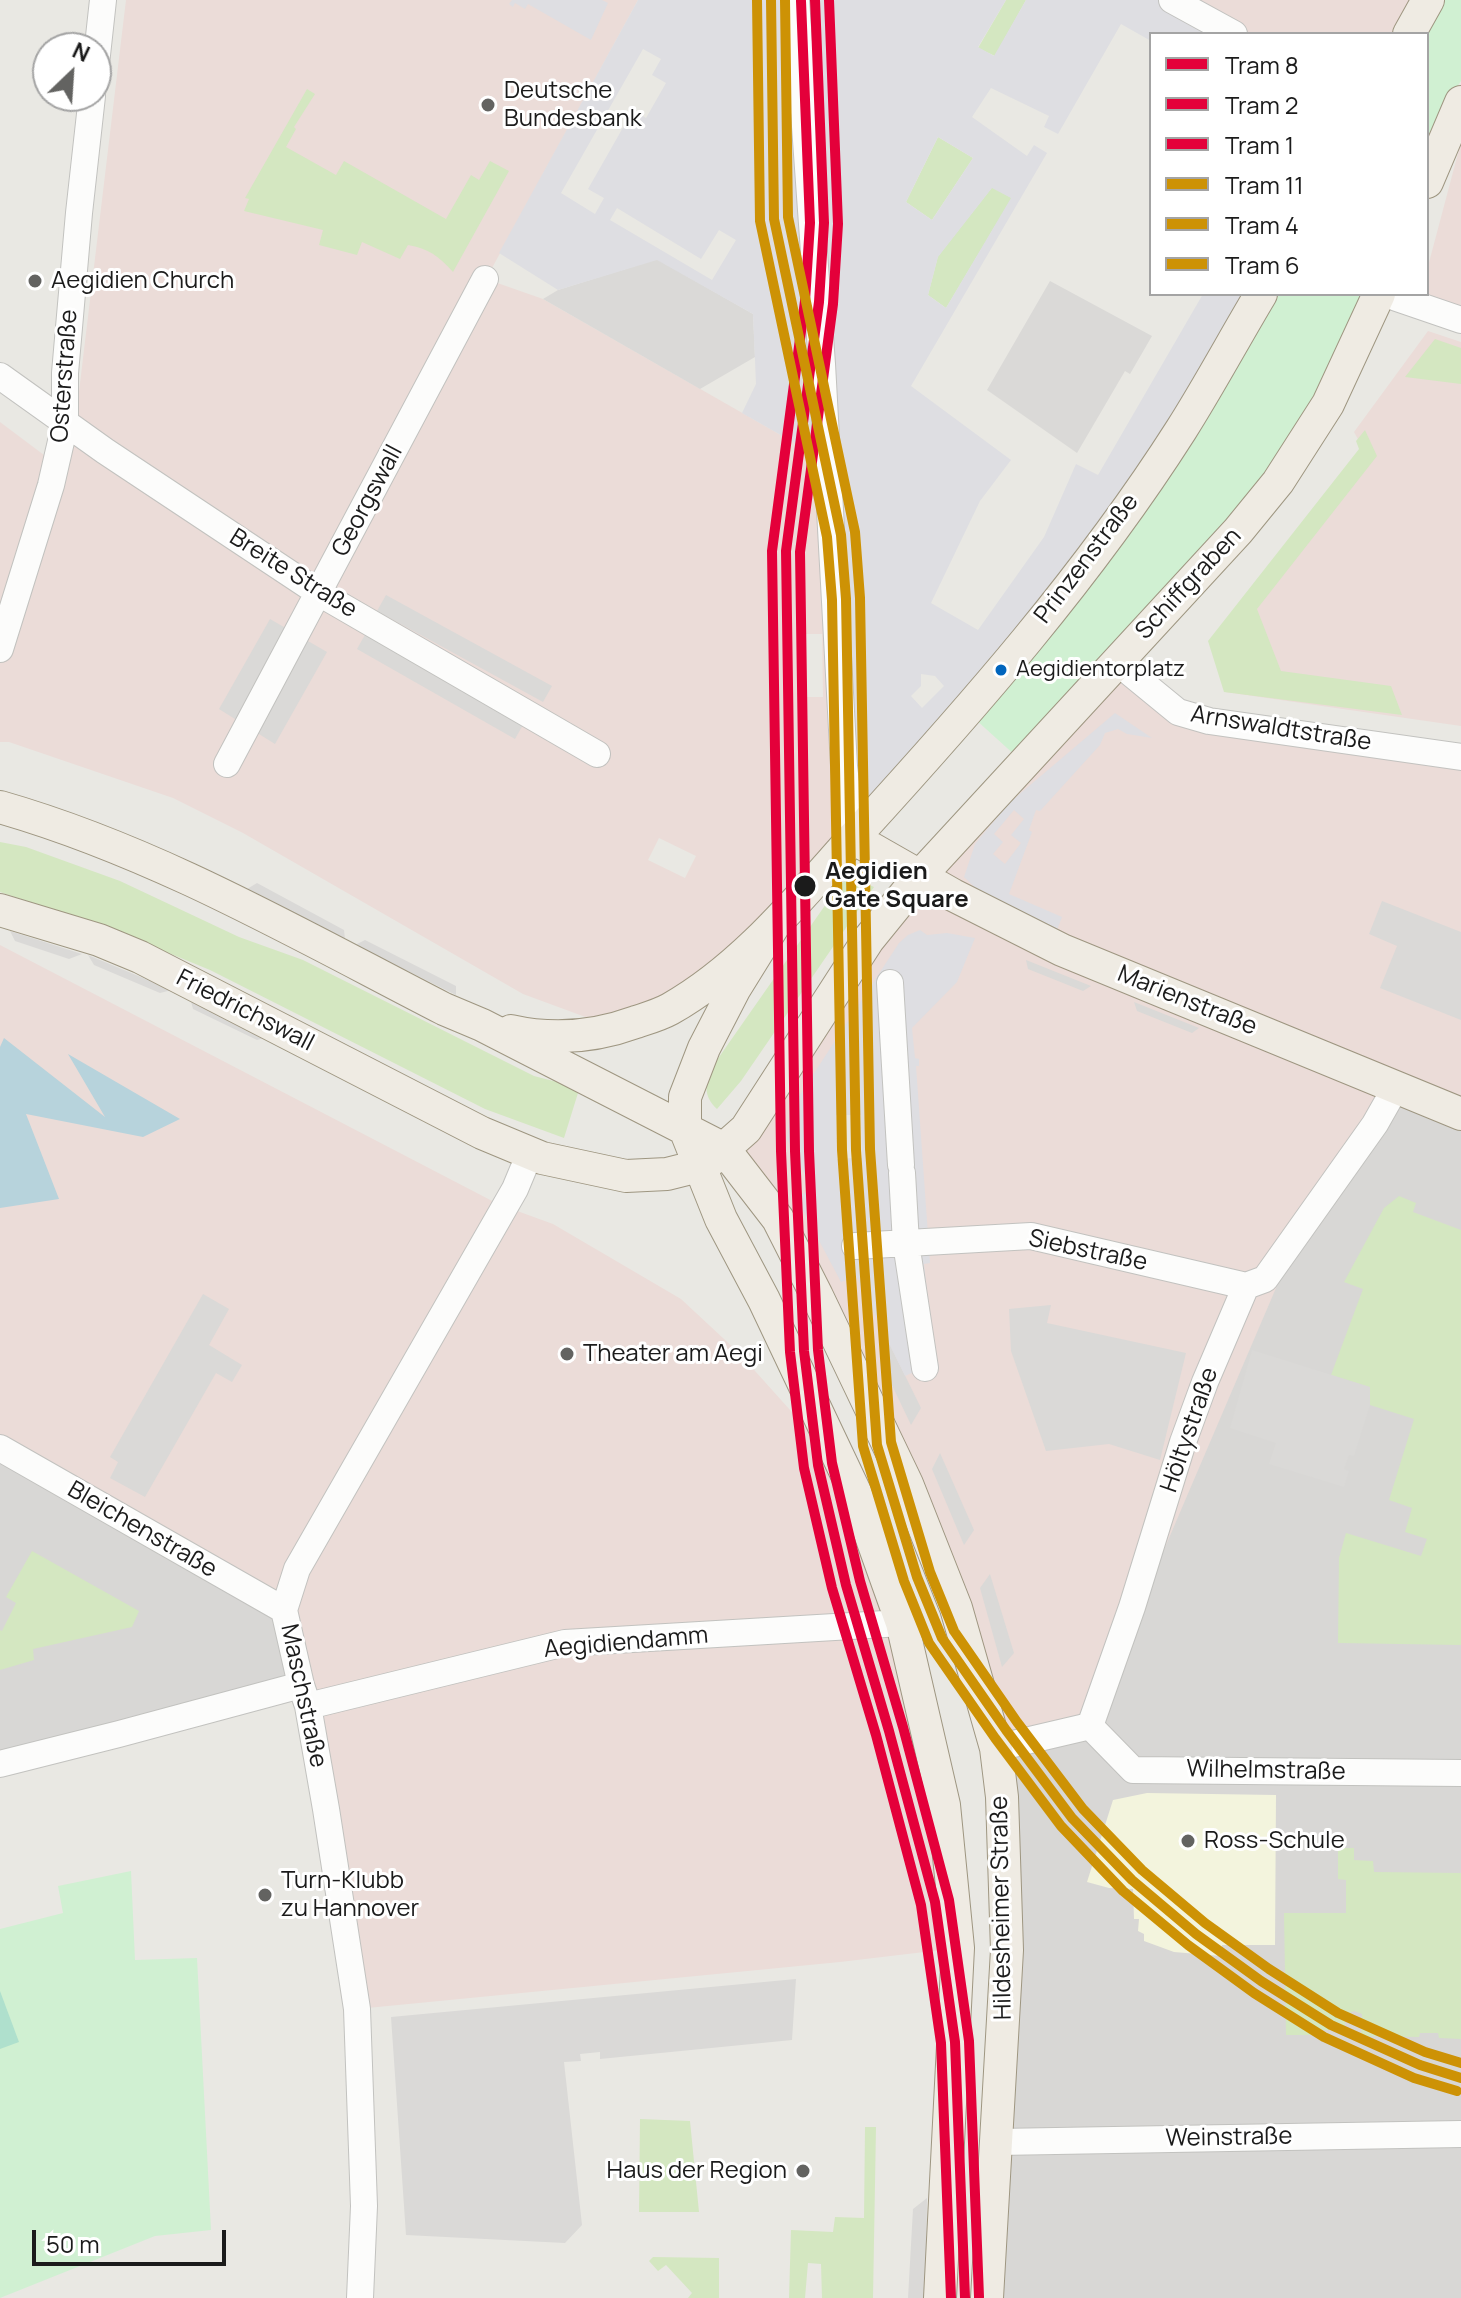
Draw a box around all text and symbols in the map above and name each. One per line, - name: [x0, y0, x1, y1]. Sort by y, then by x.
- north arrow: [32, 32, 112, 112]
- legend: [1149, 32, 1429, 296]
- text: N: [68, 35, 95, 69]
- text: Tram 8: [1225, 48, 1299, 81]
- place label: Deutsche Bundesbank: [504, 77, 642, 133]
- text: Tram 2: [1225, 88, 1298, 121]
- marker: Deutsche Bundesbank: [479, 96, 497, 114]
- text: Tram 1: [1225, 128, 1294, 161]
- text: Tram 11: [1225, 168, 1304, 201]
- text: Tram 4: [1225, 208, 1299, 241]
- text: Tram 6: [1225, 248, 1300, 281]
- place label: Aegidien Church: [51, 267, 234, 295]
- marker: Aegidien Church: [26, 272, 44, 290]
- street label: Osterstraße: [46, 308, 84, 444]
- street label: Georgswall: [327, 440, 409, 562]
- street label: Prinzenstraße: [1029, 489, 1145, 629]
- street label: Schiffgraben: [1130, 522, 1248, 646]
- street label: Breite Straße: [224, 523, 362, 625]
- place label: Aegidientorplatz: [1016, 657, 1185, 683]
- marker: Aegidientorplatz: [993, 662, 1009, 678]
- street label: Arnswaldtstraße: [1188, 700, 1374, 758]
- place label: Aegidien Gate Square: [825, 858, 969, 914]
- marker: Aegidien Gate Square: [792, 873, 818, 899]
- street label: Marienstraße: [1113, 960, 1261, 1042]
- street label: Friedrichswall: [171, 964, 319, 1058]
- street label: Siebstraße: [1026, 1224, 1150, 1278]
- place label: Theater am Aegi: [583, 1340, 763, 1368]
- marker: Theater am Aegi: [558, 1345, 576, 1363]
- street label: Höltystraße: [1155, 1364, 1225, 1496]
- street label: Bleichenstraße: [62, 1476, 222, 1584]
- street label: Aegidiendamm: [543, 1621, 709, 1665]
- street label: Maschstraße: [274, 1622, 332, 1770]
- street label: Wilhelmstraße: [1186, 1755, 1346, 1787]
- street label: Hildesheimer Straße: [986, 1796, 1018, 2020]
- place label: Ross-Schule: [1204, 1827, 1345, 1855]
- marker: Ross-Schule: [1179, 1832, 1197, 1850]
- place label: Turn-Klubb zu Hannover: [281, 1867, 419, 1923]
- marker: Turn-Klubb zu Hannover: [256, 1886, 274, 1904]
- street label: Weinstraße: [1165, 2122, 1293, 2154]
- place label: Haus der Region: [606, 2157, 787, 2185]
- marker: Haus der Region: [794, 2162, 812, 2180]
- scale bar: [36, 2214, 230, 2264]
- text: 50 m: [46, 2227, 100, 2260]

